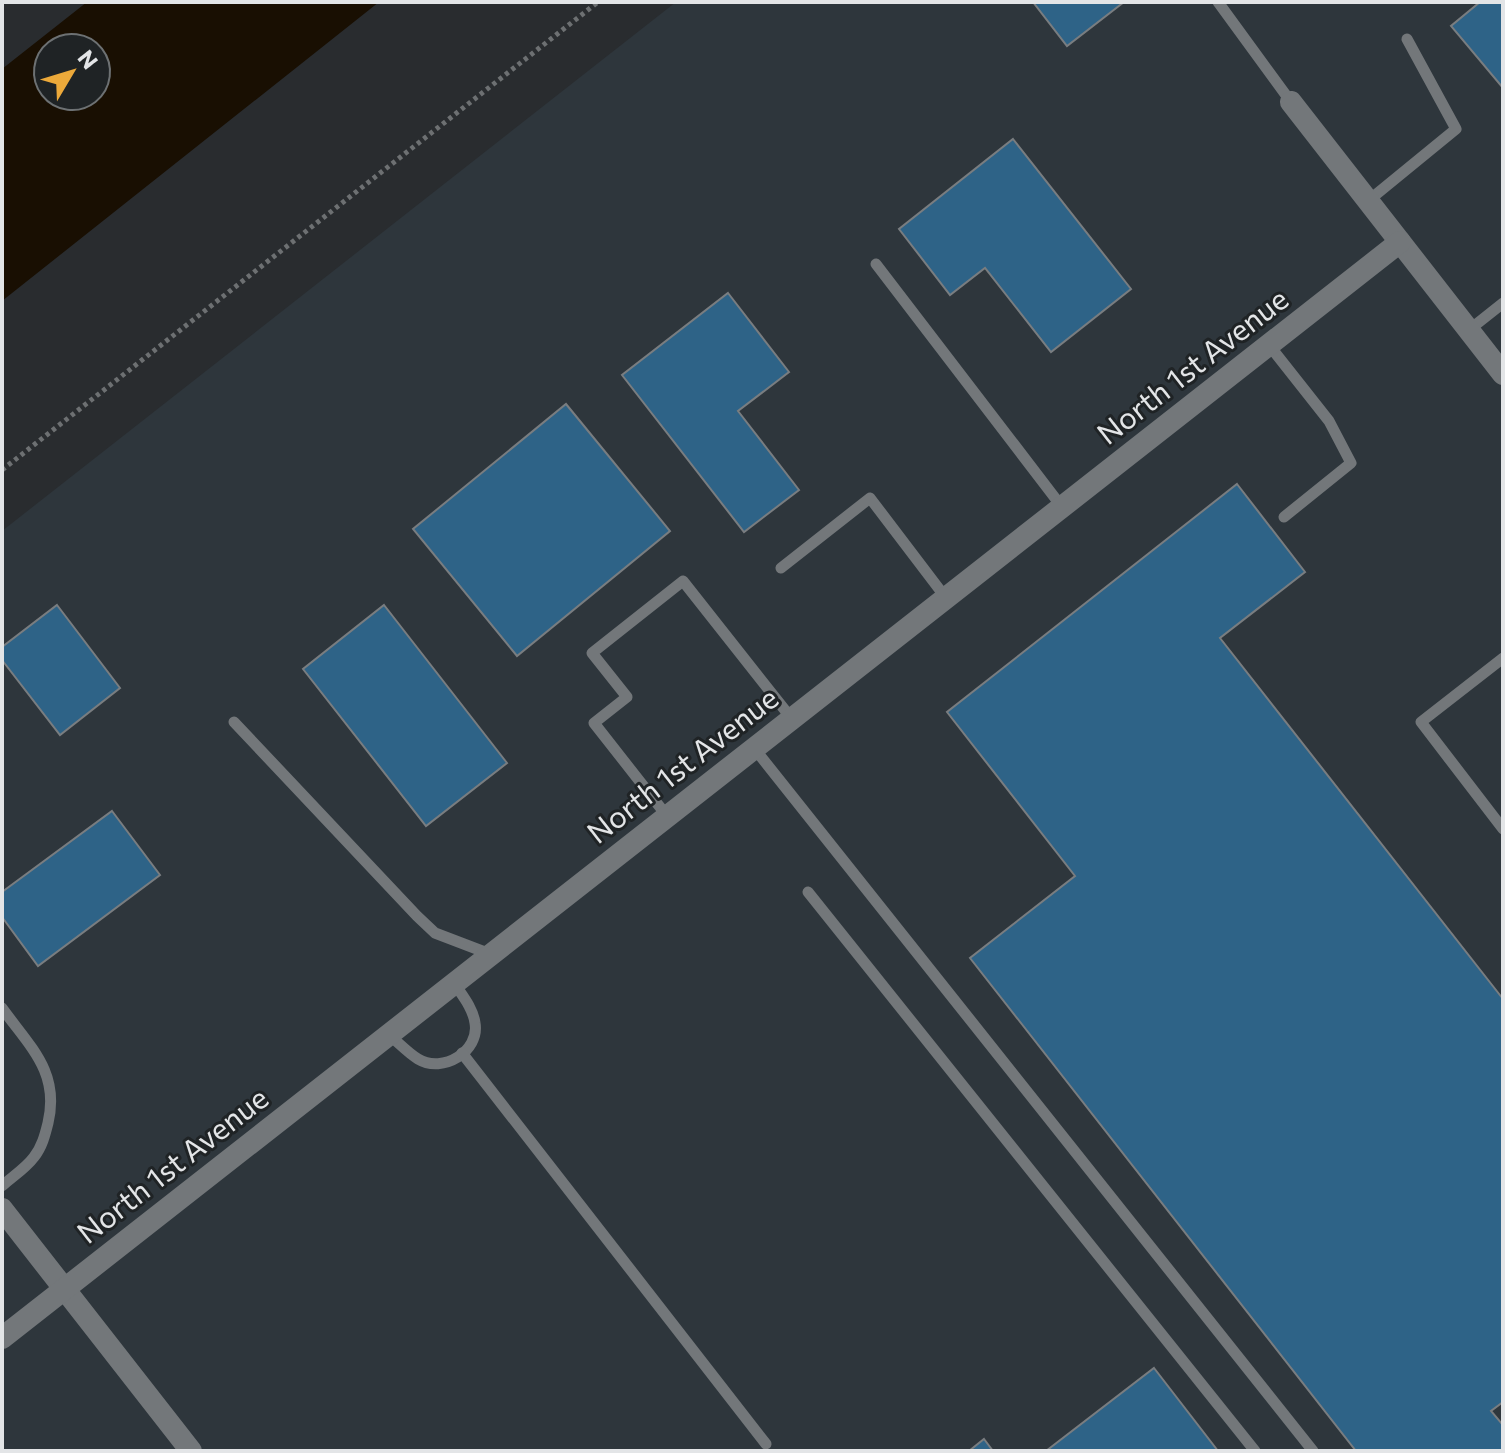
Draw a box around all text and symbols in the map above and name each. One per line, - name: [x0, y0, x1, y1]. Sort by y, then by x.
- north arrow: [32, 32, 112, 112]
- text: N: [72, 45, 104, 74]
- street label: North 1st Avenue: [1089, 279, 1294, 451]
- street label: North 1st Avenue: [579, 678, 784, 850]
- street label: North 1st Avenue: [69, 1078, 274, 1250]

